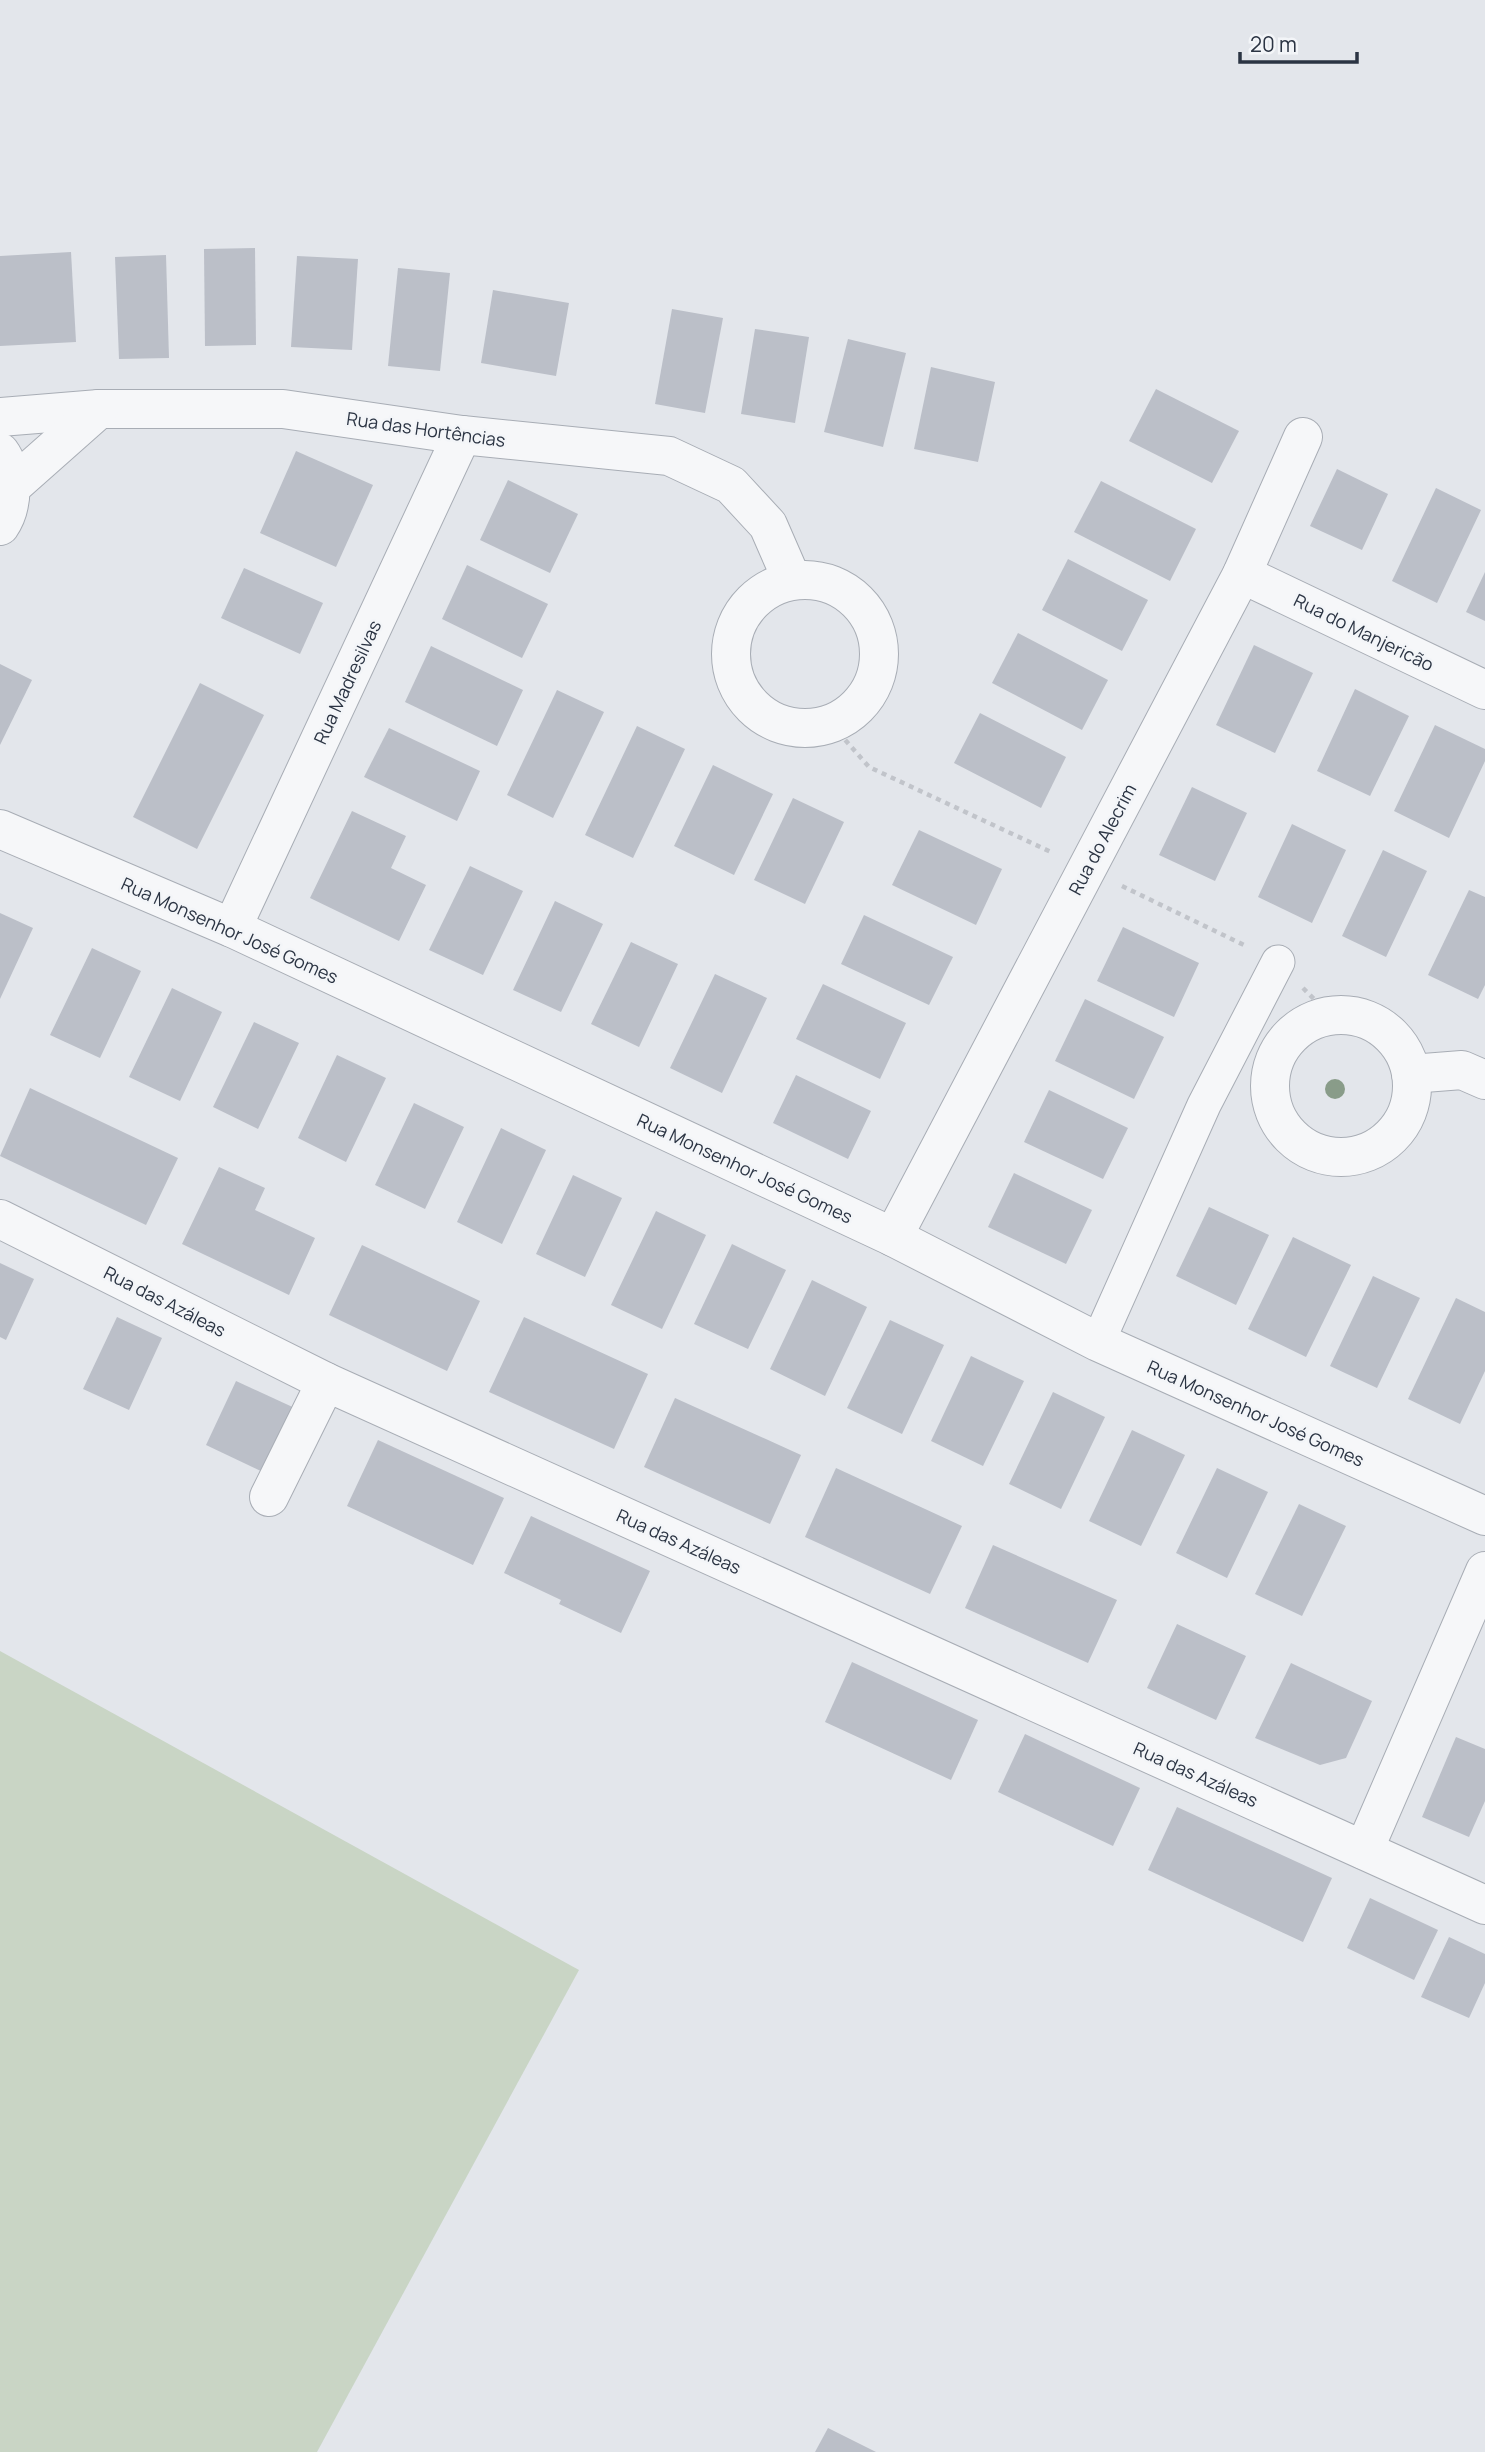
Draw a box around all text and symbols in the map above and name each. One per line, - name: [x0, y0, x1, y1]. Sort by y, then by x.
- scale bar: [1240, 21, 1357, 65]
- text: 20 m: [1250, 30, 1297, 58]
- street label: Rua das Hortências: [345, 406, 507, 452]
- street label: Rua do Manjericão: [1290, 588, 1438, 676]
- street label: Rua Madresilvas: [308, 616, 386, 748]
- street label: Rua do Alecrim: [1063, 779, 1141, 899]
- street label: Rua Monsenhor José Gomes: [118, 871, 342, 989]
- street label: Rua Monsenhor José Gomes: [633, 1107, 857, 1229]
- street label: Rua das Azáleas: [100, 1260, 230, 1342]
- street label: Rua Monsenhor José Gomes: [1144, 1354, 1368, 1472]
- street label: Rua das Azáleas: [613, 1503, 745, 1579]
- street label: Rua das Azáleas: [1130, 1736, 1262, 1812]

